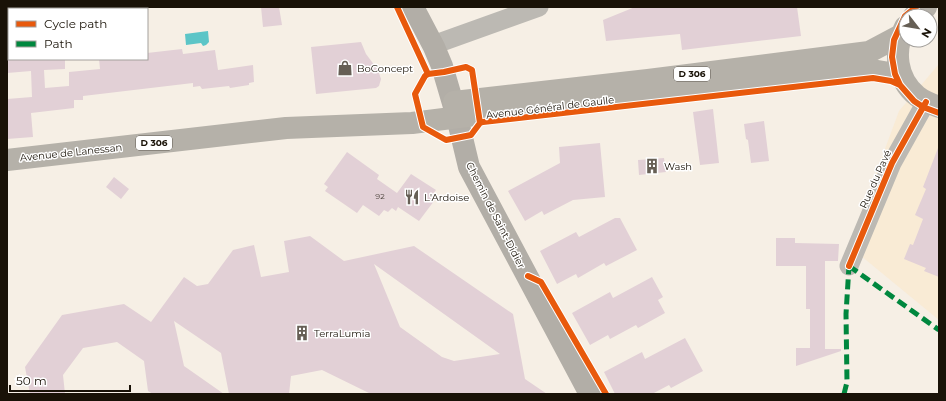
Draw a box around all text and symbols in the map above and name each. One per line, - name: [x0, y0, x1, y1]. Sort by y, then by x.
- legend: [8, 8, 148, 60]
- north arrow: [898, 8, 938, 48]
- text: Cycle path: [44, 16, 107, 31]
- text: N: [918, 26, 935, 41]
- text: Path: [44, 36, 73, 51]
- shop icon: BoConcept: [336, 59, 354, 77]
- place label: BoConcept: [357, 62, 413, 75]
- road number: D 306: [674, 67, 710, 81]
- street label: Avenue Général de Gaulle: [485, 93, 615, 122]
- road number: D 306: [136, 136, 172, 150]
- street label: Avenue de Lanessan: [19, 141, 123, 164]
- street label: Rue du Pavé: [857, 148, 894, 211]
- building icon: Wash: [643, 157, 661, 175]
- street label: Chemin de Saint-Didier: [463, 160, 528, 271]
- place label: Wash: [664, 160, 692, 173]
- restaurant icon: L'Ardoise: [403, 188, 421, 206]
- house number: 92: [375, 191, 385, 201]
- place label: L'Ardoise: [424, 191, 469, 204]
- building icon: TerraLumia: [293, 324, 311, 342]
- place label: TerraLumia: [314, 327, 370, 340]
- scale bar: [10, 367, 130, 393]
- text: 50 m: [16, 373, 47, 388]

